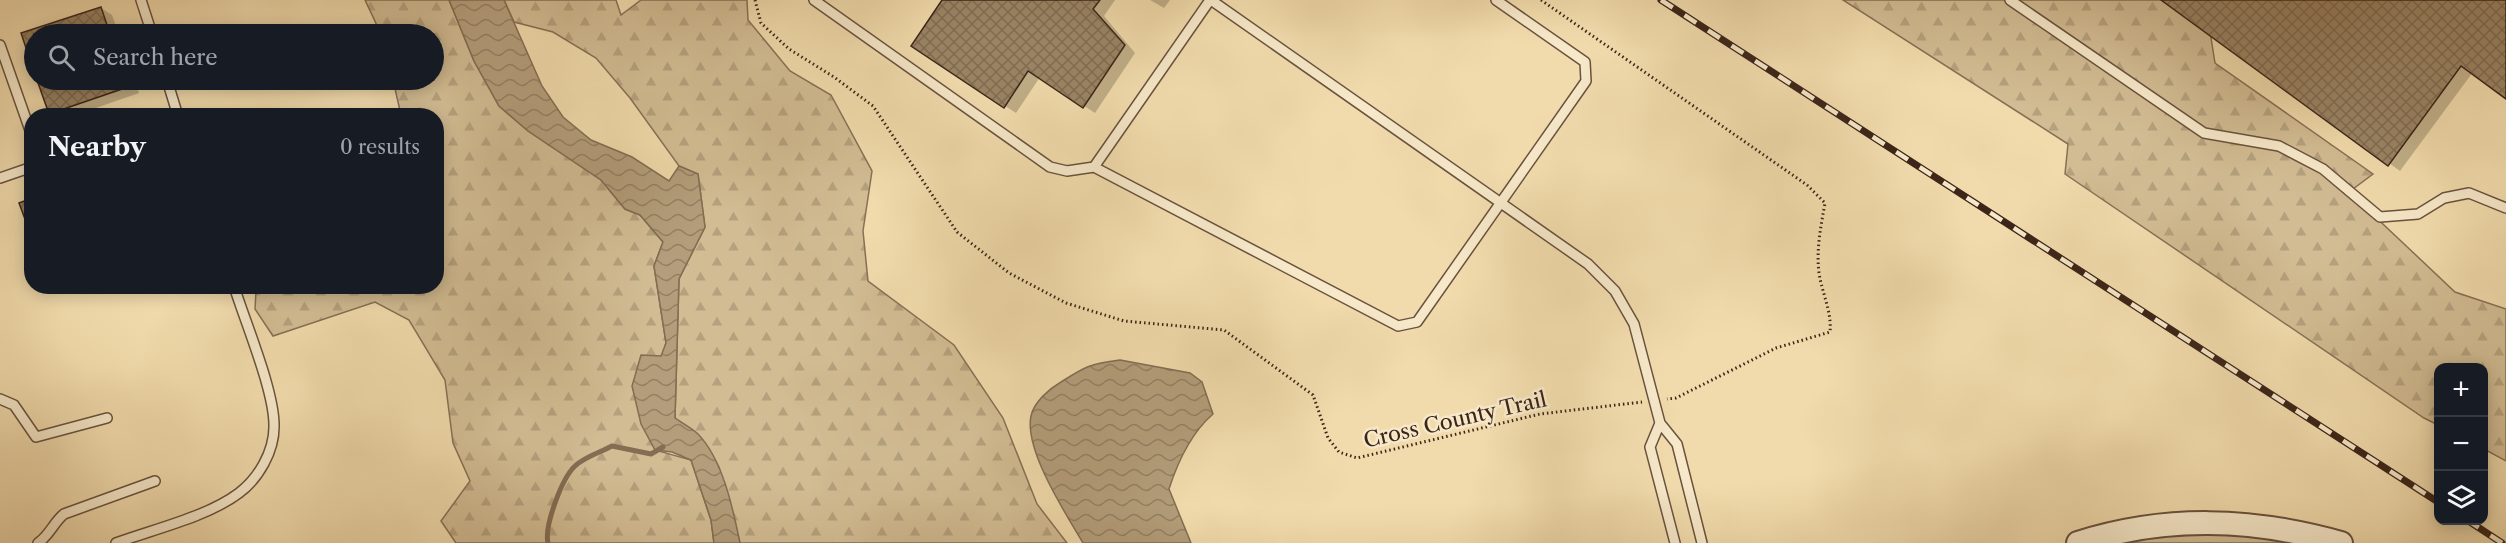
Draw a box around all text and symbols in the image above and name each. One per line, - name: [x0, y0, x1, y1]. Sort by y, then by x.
- search box: [24, 24, 444, 90]
- icon: search: [45, 41, 78, 74]
- text: Search here: [93, 44, 218, 71]
- text: Nearby: [48, 131, 146, 163]
- text: 0 results: [340, 135, 420, 159]
- map controls: [2434, 363, 2488, 525]
- button: +: [2434, 363, 2488, 417]
- street label: Cross County Trail: [1361, 386, 1549, 453]
- button: −: [2434, 417, 2488, 471]
- button: layers: [2434, 471, 2488, 525]

